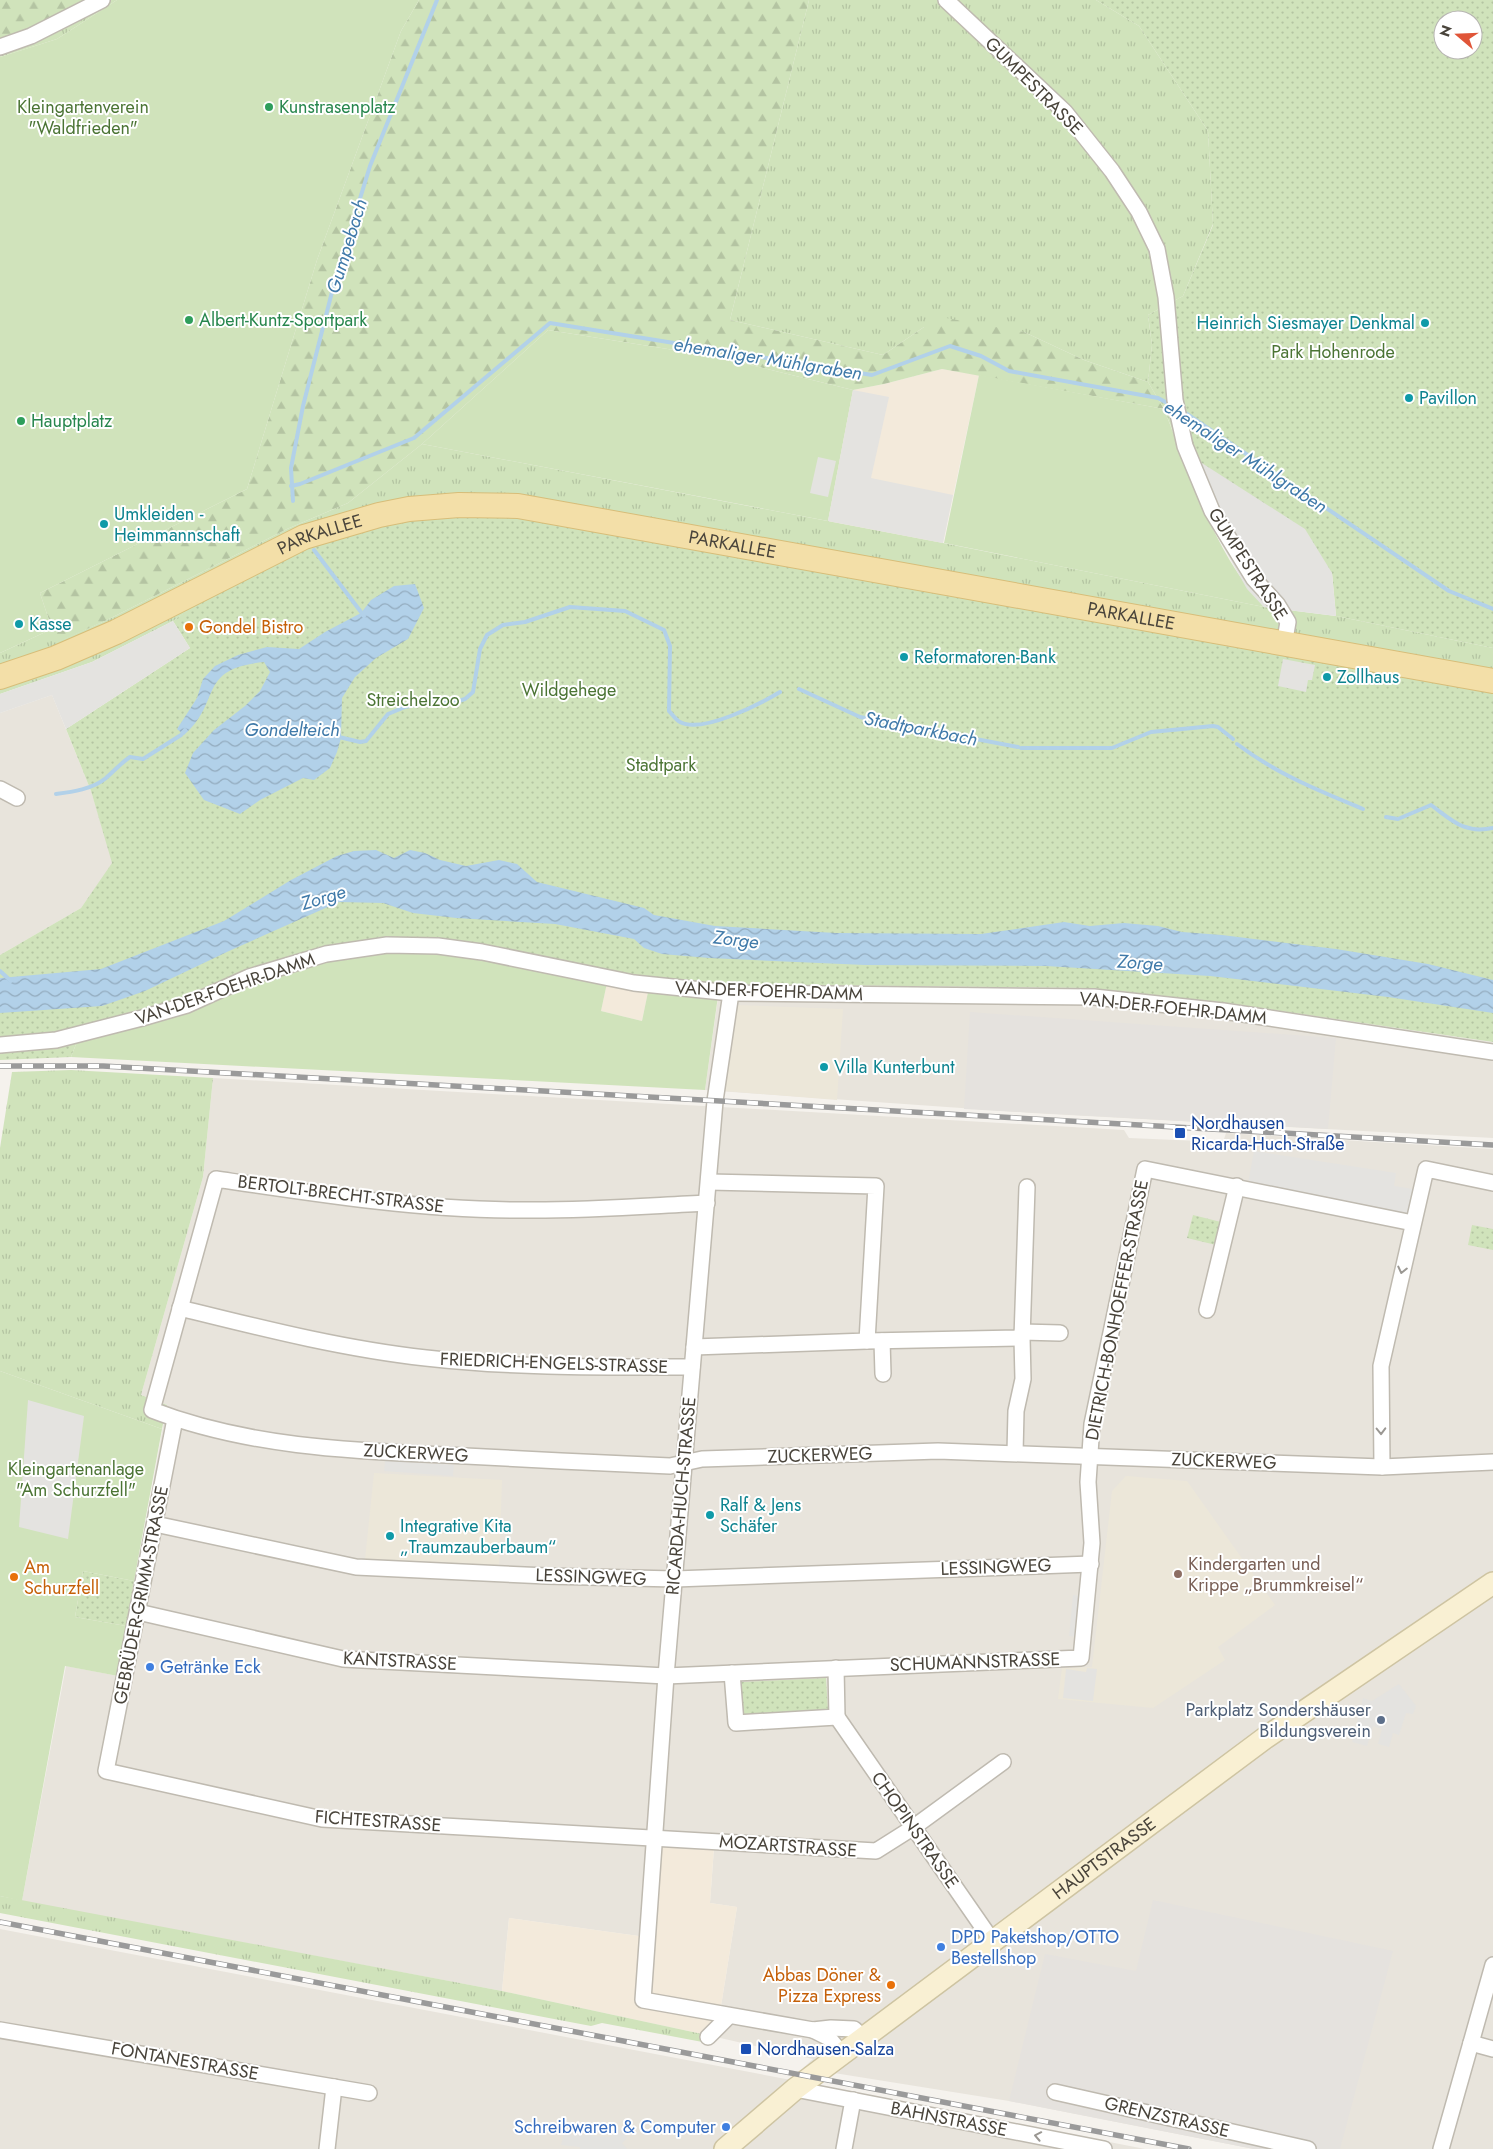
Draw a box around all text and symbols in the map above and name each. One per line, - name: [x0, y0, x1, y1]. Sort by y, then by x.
- north arrow: [1433, 10, 1483, 60]
- text: N: [1434, 22, 1457, 39]
- street label: GUMPESTRASSE: [979, 31, 1089, 141]
- park label: Kleingartenverein "Waldfrieden": [17, 94, 149, 141]
- place label: Kunstrasenplatz: [279, 94, 396, 120]
- marker: Kunstrasenplatz: [263, 101, 275, 113]
- water label: Gumpebach: [319, 195, 374, 297]
- place label: Albert-Kuntz-Sportpark: [199, 307, 367, 333]
- place label: Heinrich Siesmayer Denkmal: [1197, 310, 1415, 336]
- marker: Albert-Kuntz-Sportpark: [183, 314, 195, 326]
- marker: Heinrich Siesmayer Denkmal: [1419, 317, 1431, 329]
- water label: ehemaliger Mühlgraben: [672, 330, 864, 387]
- park label: Park Hohenrode: [1271, 339, 1395, 365]
- place label: Pavillon: [1419, 385, 1477, 411]
- marker: Pavillon: [1403, 392, 1415, 404]
- water label: ehemaliger Mühlgraben: [1159, 393, 1333, 520]
- place label: Hauptplatz: [31, 408, 113, 434]
- marker: Hauptplatz: [15, 415, 27, 427]
- place label: Umkleiden - Heimmannschaft: [114, 501, 241, 548]
- street label: GUMPESTRASSE: [1202, 503, 1294, 625]
- street label: PARKALLEE: [273, 508, 365, 561]
- marker: Umkleiden - Heimmannschaft: [98, 518, 110, 530]
- street label: PARKALLEE: [687, 524, 778, 565]
- street label: PARKALLEE: [1085, 595, 1177, 637]
- place label: Kasse: [29, 611, 72, 637]
- place label: Gondel Bistro: [199, 614, 303, 640]
- marker: Kasse: [13, 618, 25, 630]
- marker: Gondel Bistro: [183, 621, 195, 633]
- place label: Reformatoren-Bank: [914, 644, 1056, 670]
- marker: Reformatoren-Bank: [898, 651, 910, 663]
- place label: Zollhaus: [1337, 664, 1399, 690]
- marker: Zollhaus: [1321, 671, 1333, 683]
- park label: Wildgehege: [522, 677, 616, 703]
- park label: Streichelzoo: [366, 687, 460, 713]
- water label: Stadtparkbach: [862, 704, 980, 753]
- water label: Gondelteich: [244, 716, 340, 743]
- park label: Stadtpark: [626, 752, 696, 778]
- water label: Zorge: [296, 878, 349, 917]
- water label: Zorge: [711, 923, 761, 956]
- street label: VAN-DER-FOEHR-DAMM: [132, 946, 318, 1032]
- water label: Zorge: [1115, 947, 1164, 978]
- street label: VAN-DER-FOEHR-DAMM: [674, 975, 864, 1007]
- street label: VAN-DER-FOEHR-DAMM: [1078, 985, 1268, 1031]
- place label: Villa Kunterbunt: [834, 1054, 955, 1080]
- marker: Villa Kunterbunt: [818, 1061, 830, 1073]
- place label: Nordhausen Ricarda-Huch-Straße: [1191, 1110, 1345, 1157]
- marker: Nordhausen Ricarda-Huch-Straße: [1173, 1126, 1187, 1140]
- street label: BERTOLT-BRECHT-STRASSE: [236, 1168, 446, 1220]
- street label: DIETRICH-BONHOEFFER-STRASSE: [1079, 1177, 1155, 1443]
- one-way arrow: [1397, 1266, 1408, 1275]
- street label: FRIEDRICH-ENGELS-STRASSE: [439, 1346, 669, 1380]
- street label: RICARDA-HUCH-STRASSE: [659, 1396, 703, 1596]
- one-way arrow: [1376, 1427, 1386, 1435]
- street label: ZUCKERWEG: [363, 1437, 469, 1469]
- street label: ZUCKERWEG: [767, 1440, 873, 1470]
- street label: ZUCKERWEG: [1171, 1446, 1277, 1476]
- park label: Kleingartenanlage "Am Schurzfell": [8, 1456, 144, 1503]
- street label: GEBRÜDER-GRIMM-STRASSE: [107, 1483, 175, 1707]
- place label: Ralf & Jens Schäfer: [720, 1492, 801, 1539]
- marker: Ralf & Jens Schäfer: [704, 1509, 716, 1521]
- place label: Integrative Kita „Traumzauberbaum“: [400, 1513, 556, 1560]
- marker: Integrative Kita „Traumzauberbaum“: [384, 1530, 396, 1542]
- place label: Kindergarten und Krippe „Brummkreisel“: [1188, 1551, 1364, 1598]
- street label: LESSINGWEG: [940, 1552, 1052, 1582]
- place label: Am Schurzfell: [24, 1554, 99, 1601]
- street label: LESSINGWEG: [535, 1562, 647, 1592]
- marker: Kindergarten und Krippe „Brummkreisel“: [1172, 1568, 1184, 1580]
- marker: Am Schurzfell: [8, 1571, 20, 1583]
- street label: KANTSTRASSE: [342, 1645, 458, 1677]
- street label: SCHUMANNSTRASSE: [889, 1646, 1061, 1678]
- place label: Getränke Eck: [160, 1654, 261, 1680]
- marker: Getränke Eck: [144, 1661, 156, 1673]
- place label: Parkplatz Sondershäuser Bildungsverein: [1185, 1697, 1372, 1744]
- marker: Parkplatz Sondershäuser Bildungsverein: [1375, 1714, 1387, 1726]
- street label: CHOPINSTRASSE: [865, 1766, 965, 1894]
- street label: FICHTESTRASSE: [314, 1804, 442, 1838]
- street label: HAUPTSTRASSE: [1047, 1811, 1161, 1906]
- street label: MOZARTSTRASSE: [718, 1828, 858, 1864]
- place label: DPD Paketshop/OTTO Bestellshop: [951, 1924, 1119, 1971]
- marker: DPD Paketshop/OTTO Bestellshop: [935, 1941, 947, 1953]
- place label: Abbas Döner & Pizza Express: [763, 1962, 881, 2009]
- marker: Abbas Döner & Pizza Express: [885, 1979, 897, 1991]
- street label: FONTANESTRASSE: [109, 2035, 261, 2087]
- place label: Nordhausen-Salza: [757, 2036, 894, 2062]
- marker: Nordhausen-Salza: [739, 2042, 753, 2056]
- street label: GRENZSTRASSE: [1102, 2090, 1232, 2144]
- street label: BAHNSTRASSE: [888, 2095, 1010, 2143]
- place label: Schreibwaren & Computer: [514, 2114, 717, 2140]
- marker: Schreibwaren & Computer: [720, 2121, 732, 2133]
- one-way arrow: [1034, 2132, 1043, 2142]

